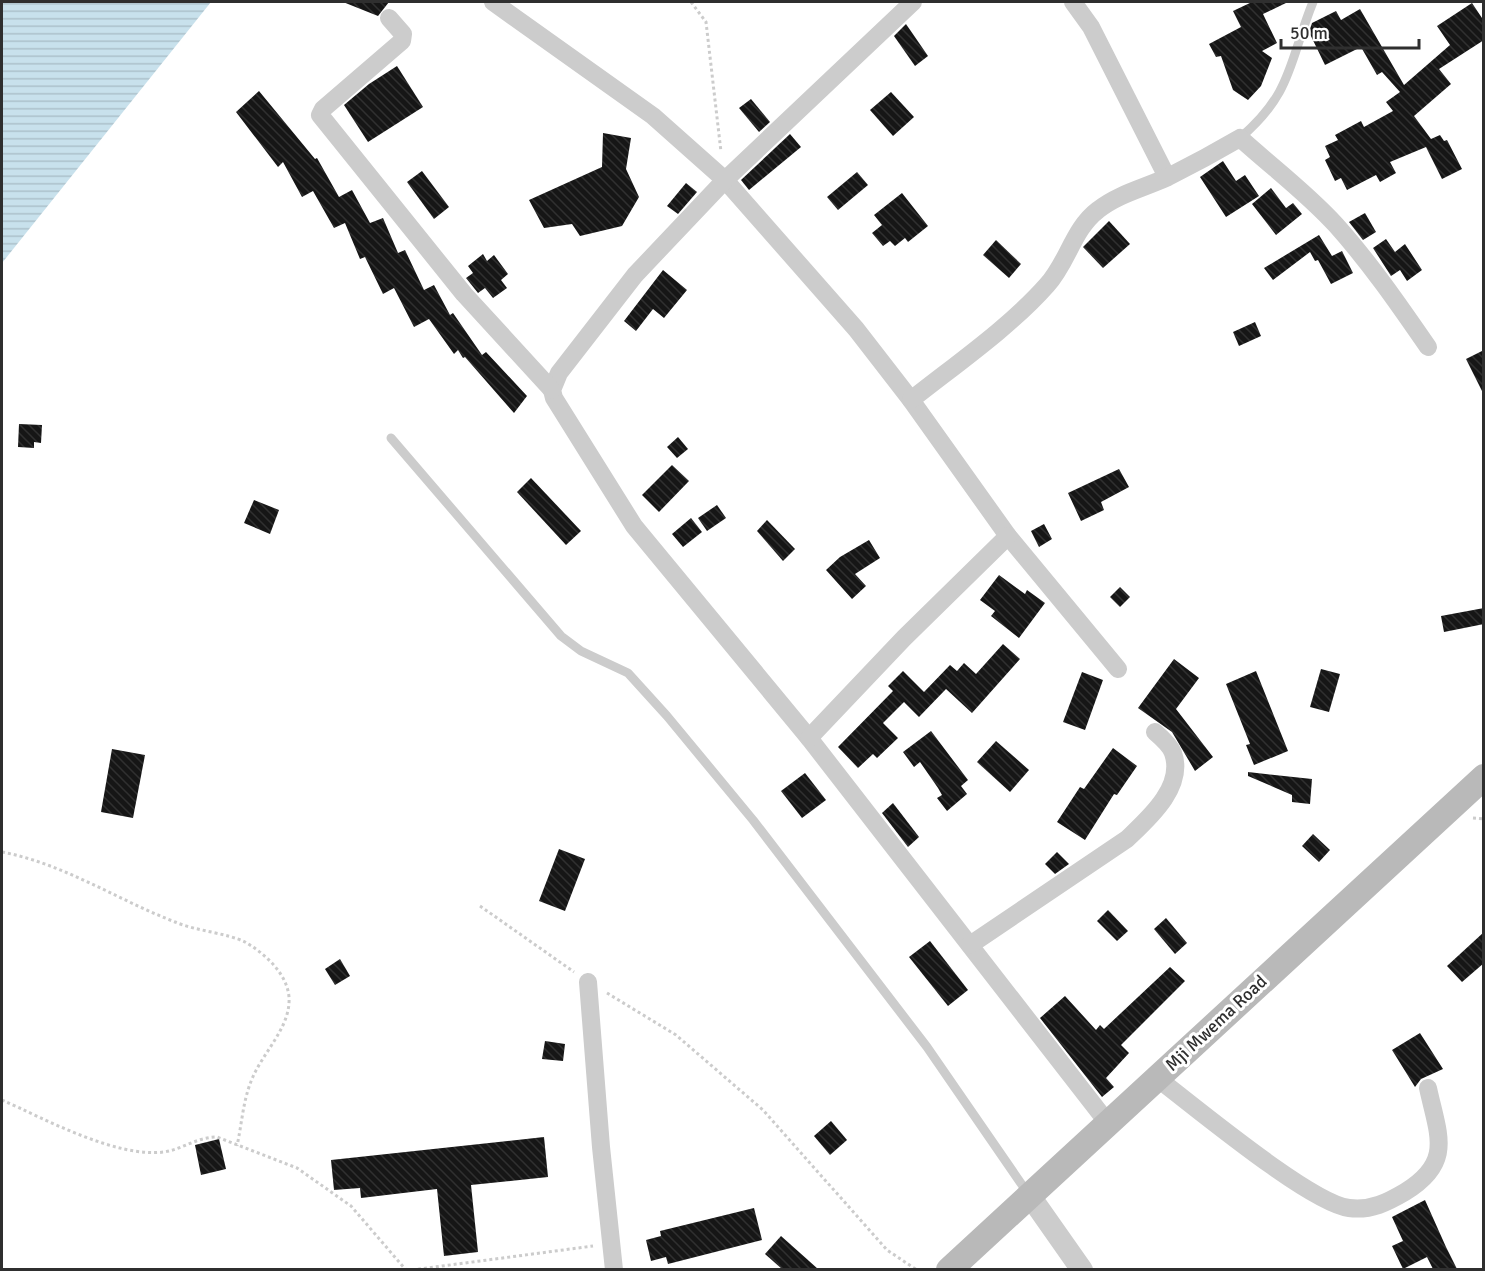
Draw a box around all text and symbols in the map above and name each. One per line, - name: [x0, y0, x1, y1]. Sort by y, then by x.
- scale bar: [1281, 12, 1419, 50]
- text: 50 m: [1290, 22, 1328, 44]
- street label: Mji Mwema Road: [1161, 970, 1271, 1076]

